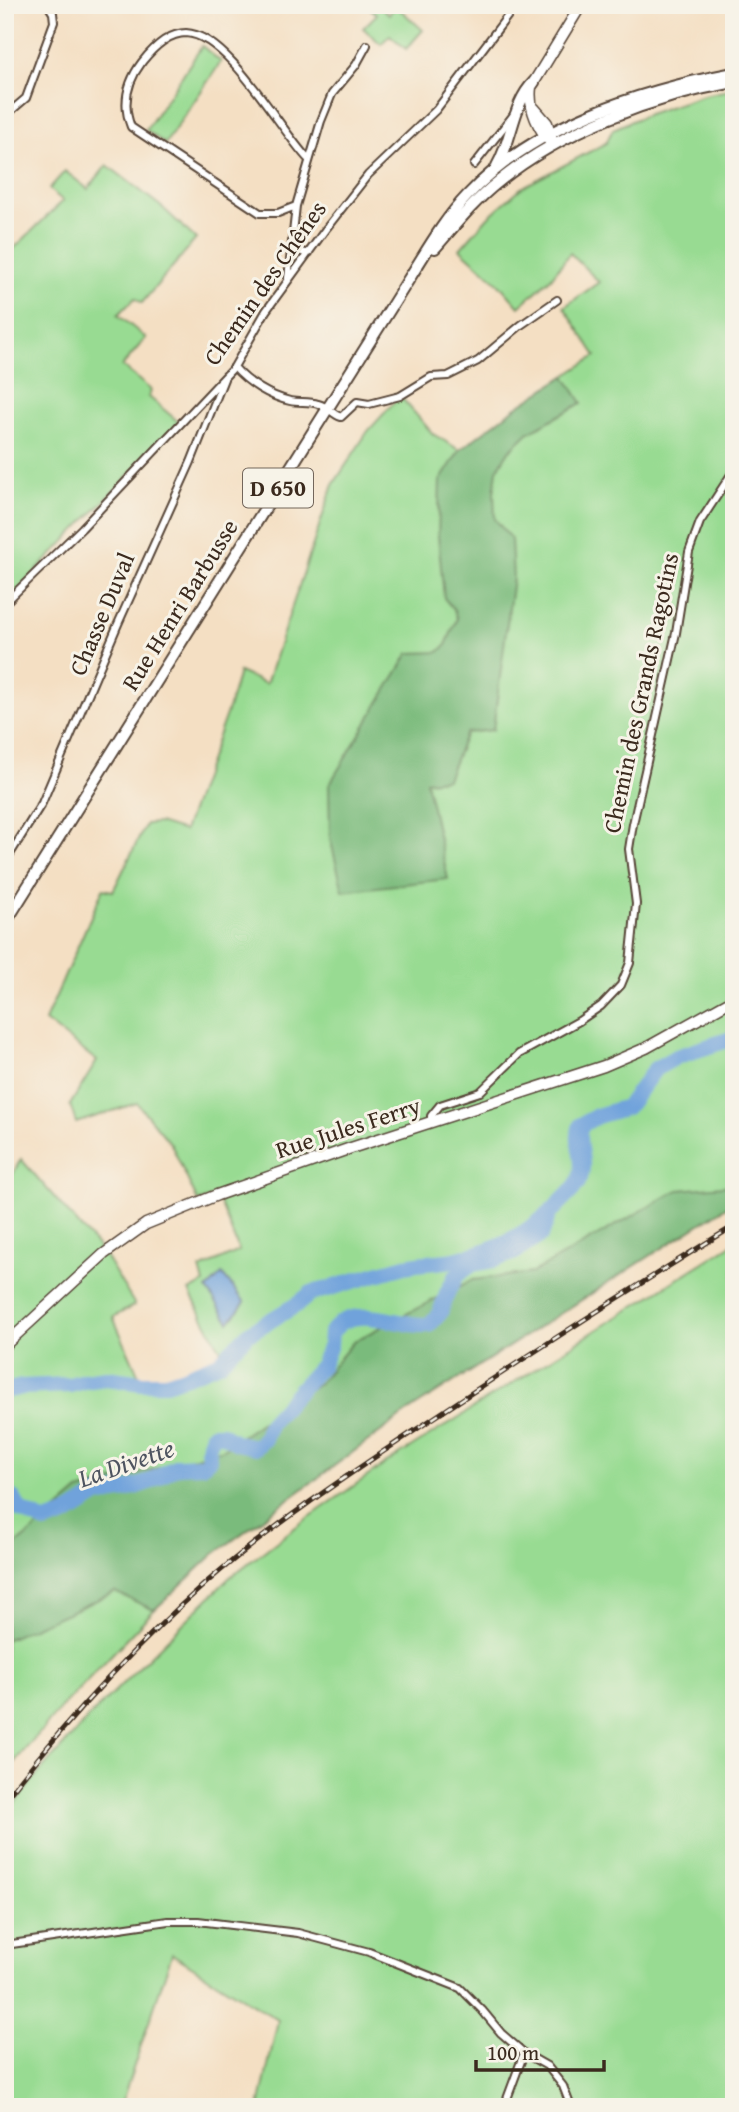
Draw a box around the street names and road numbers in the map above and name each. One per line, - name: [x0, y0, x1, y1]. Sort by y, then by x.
- street label: Chemin des Chênes: [195, 193, 335, 372]
- road number: D 650: [243, 468, 313, 508]
- street label: Rue Henri Barbusse: [113, 512, 246, 697]
- street label: Chasse Duval: [60, 547, 143, 681]
- street label: Chemin des Grands Ragotins: [594, 550, 687, 836]
- street label: Rue Jules Ferry: [271, 1088, 425, 1167]

